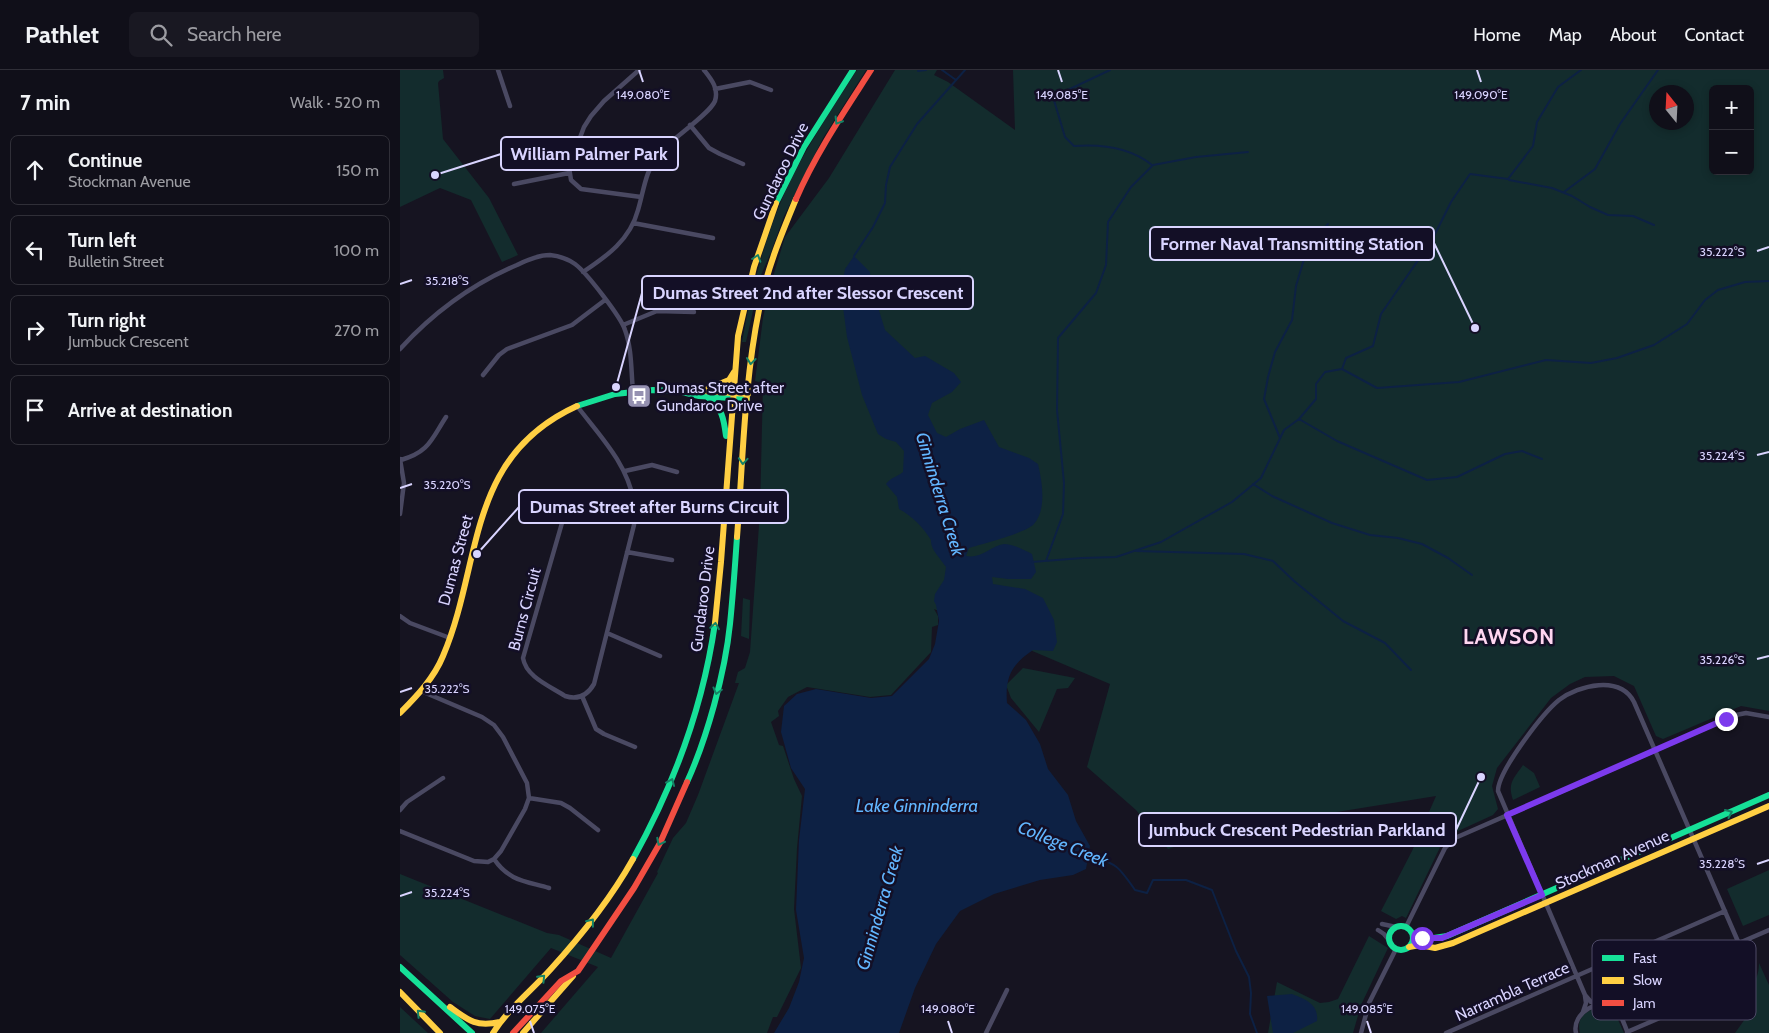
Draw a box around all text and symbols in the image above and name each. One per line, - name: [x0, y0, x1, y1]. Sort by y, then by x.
- search box: [129, 12, 479, 57]
- text: Pathlet: [25, 20, 99, 49]
- icon: search: [147, 21, 175, 49]
- text: Search here: [187, 23, 281, 46]
- text: Home: [1473, 24, 1521, 46]
- text: Map: [1549, 24, 1582, 46]
- text: About: [1610, 24, 1656, 46]
- text: Contact: [1684, 24, 1744, 46]
- north arrow: [1649, 85, 1694, 130]
- map controls: [1709, 85, 1754, 175]
- button: +: [1709, 85, 1754, 130]
- text: 149.080°E: [616, 87, 670, 102]
- text: 149.085°E: [1036, 87, 1088, 102]
- text: 149.090°E: [1454, 87, 1508, 102]
- text: 7 min: [20, 90, 70, 115]
- text: Walk · 520 m: [290, 93, 380, 112]
- one-way arrow: [835, 115, 844, 124]
- street label: Gundaroo Drive: [749, 119, 812, 223]
- button: −: [1709, 130, 1754, 175]
- callout: William Palmer Park: [501, 137, 678, 170]
- text: William Palmer Park: [510, 143, 668, 165]
- text: Continue: [68, 149, 142, 172]
- icon: ahead: [21, 156, 49, 184]
- text: 150 m: [336, 161, 379, 180]
- text: Stockman Avenue: [68, 172, 191, 191]
- callout: Former Naval Transmitting Station: [1150, 227, 1434, 260]
- text: Turn left: [68, 229, 136, 252]
- text: Former Naval Transmitting Station: [1160, 233, 1424, 255]
- icon: left: [21, 236, 49, 264]
- text: 100 m: [334, 241, 379, 260]
- text: 35.222°S: [1700, 244, 1744, 259]
- text: Bulletin Street: [68, 252, 164, 271]
- one-way arrow: [751, 255, 761, 263]
- text: 35.218°S: [425, 273, 469, 288]
- callout: Dumas Street 2nd after Slessor Crescent: [642, 276, 973, 309]
- text: Dumas Street 2nd after Slessor Crescent: [652, 282, 964, 304]
- text: Turn right: [68, 309, 146, 332]
- icon: right: [21, 316, 49, 344]
- text: 270 m: [334, 321, 379, 340]
- text: Jumbuck Crescent: [68, 332, 189, 351]
- one-way arrow: [746, 357, 757, 365]
- place label: Dumas Street after Gundaroo Drive: [656, 378, 785, 415]
- bus stop icon: Dumas Street after Gundaroo Drive: [626, 383, 652, 409]
- icon: arrive: [21, 396, 49, 424]
- text: Arrive at destination: [68, 399, 232, 422]
- water label: Ginninderra Creek: [911, 429, 970, 560]
- text: 35.224°S: [1699, 448, 1745, 463]
- one-way arrow: [738, 457, 749, 465]
- text: 35.220°S: [424, 477, 470, 492]
- callout: Dumas Street after Burns Circuit: [519, 490, 788, 523]
- text: Dumas Street after Burns Circuit: [529, 496, 779, 518]
- street label: Dumas Street: [434, 512, 477, 607]
- street label: Gundaroo Drive: [687, 545, 718, 653]
- street label: Burns Circuit: [504, 565, 545, 653]
- one-way arrow: [709, 621, 719, 630]
- district label: LAWSON: [1463, 624, 1555, 649]
- text: 35.226°S: [1699, 652, 1745, 667]
- text: 35.222°S: [425, 681, 469, 696]
- one-way arrow: [712, 686, 722, 694]
- route end: [1715, 708, 1738, 731]
- one-way arrow: [665, 778, 676, 787]
- water label: Lake Ginninderra: [856, 795, 978, 817]
- one-way arrow: [1724, 808, 1733, 819]
- callout: Jumbuck Crescent Pedestrian Parkland: [1139, 813, 1456, 846]
- water label: College Creek: [1015, 816, 1113, 873]
- text: Jumbuck Crescent Pedestrian Parkland: [1147, 819, 1446, 841]
- street label: Stockman Avenue: [1552, 826, 1672, 893]
- one-way arrow: [656, 837, 666, 846]
- water label: Ginninderra Creek: [852, 842, 909, 973]
- text: 35.228°S: [1699, 856, 1745, 871]
- text: 35.224°S: [424, 885, 470, 900]
- one-way arrow: [585, 919, 593, 928]
- route start: [1411, 927, 1434, 950]
- legend: [1592, 940, 1756, 1020]
- text: Fast: [1633, 949, 1657, 967]
- street label: Narrambla Terrace: [1452, 958, 1572, 1025]
- text: Slow: [1633, 971, 1662, 989]
- one-way arrow: [536, 975, 545, 984]
- text: Jam: [1632, 994, 1655, 1012]
- text: 149.075°E: [505, 1001, 556, 1016]
- text: 149.080°E: [921, 1001, 975, 1016]
- text: 149.085°E: [1341, 1001, 1393, 1016]
- one-way arrow: [417, 1010, 426, 1019]

